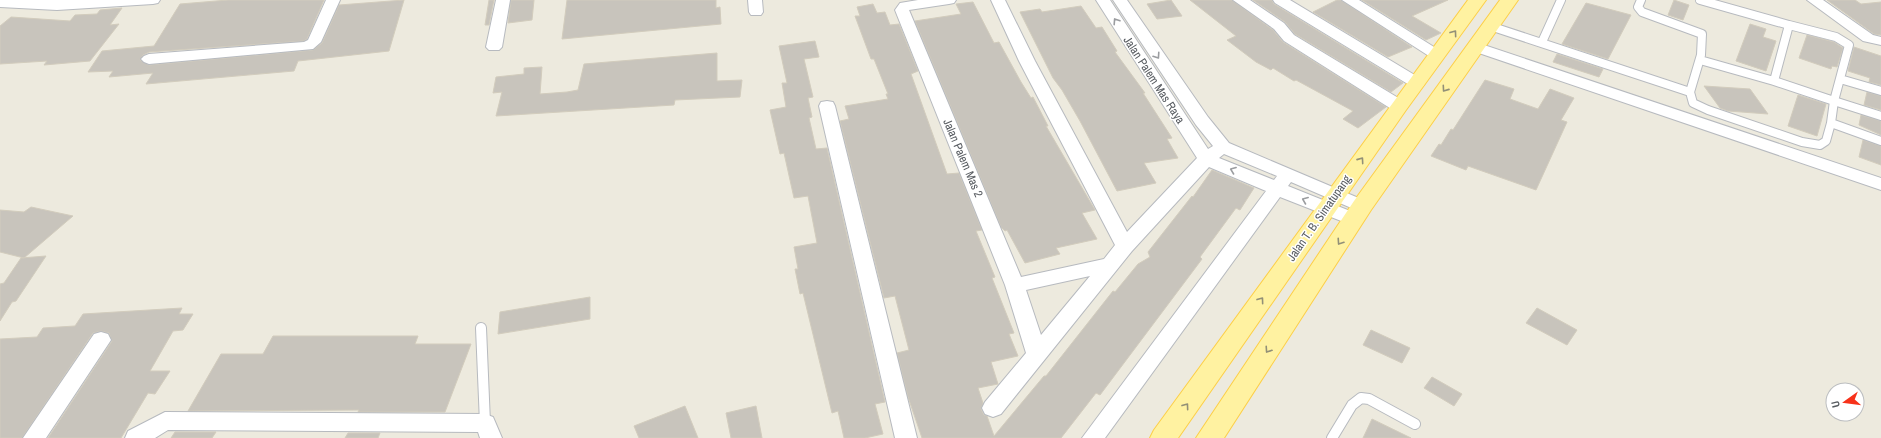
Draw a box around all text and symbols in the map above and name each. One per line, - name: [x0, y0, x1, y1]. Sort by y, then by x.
- one-way arrow: [1113, 18, 1121, 25]
- one-way arrow: [1449, 30, 1456, 37]
- street label: Jalan Palem Mas Raya: [1120, 33, 1189, 127]
- one-way arrow: [1152, 51, 1159, 58]
- one-way arrow: [1443, 84, 1450, 91]
- street label: Jalan Palem Mas 2: [939, 116, 987, 200]
- one-way arrow: [1356, 158, 1363, 165]
- one-way arrow: [1230, 166, 1237, 174]
- street label: Jalan T. B. Simatupang: [1283, 171, 1355, 264]
- one-way arrow: [1302, 197, 1310, 205]
- one-way arrow: [1337, 238, 1345, 245]
- one-way arrow: [1256, 298, 1263, 305]
- one-way arrow: [1265, 346, 1273, 353]
- north arrow: [1825, 382, 1865, 422]
- text: U: [1828, 400, 1843, 409]
- one-way arrow: [1181, 404, 1188, 411]

